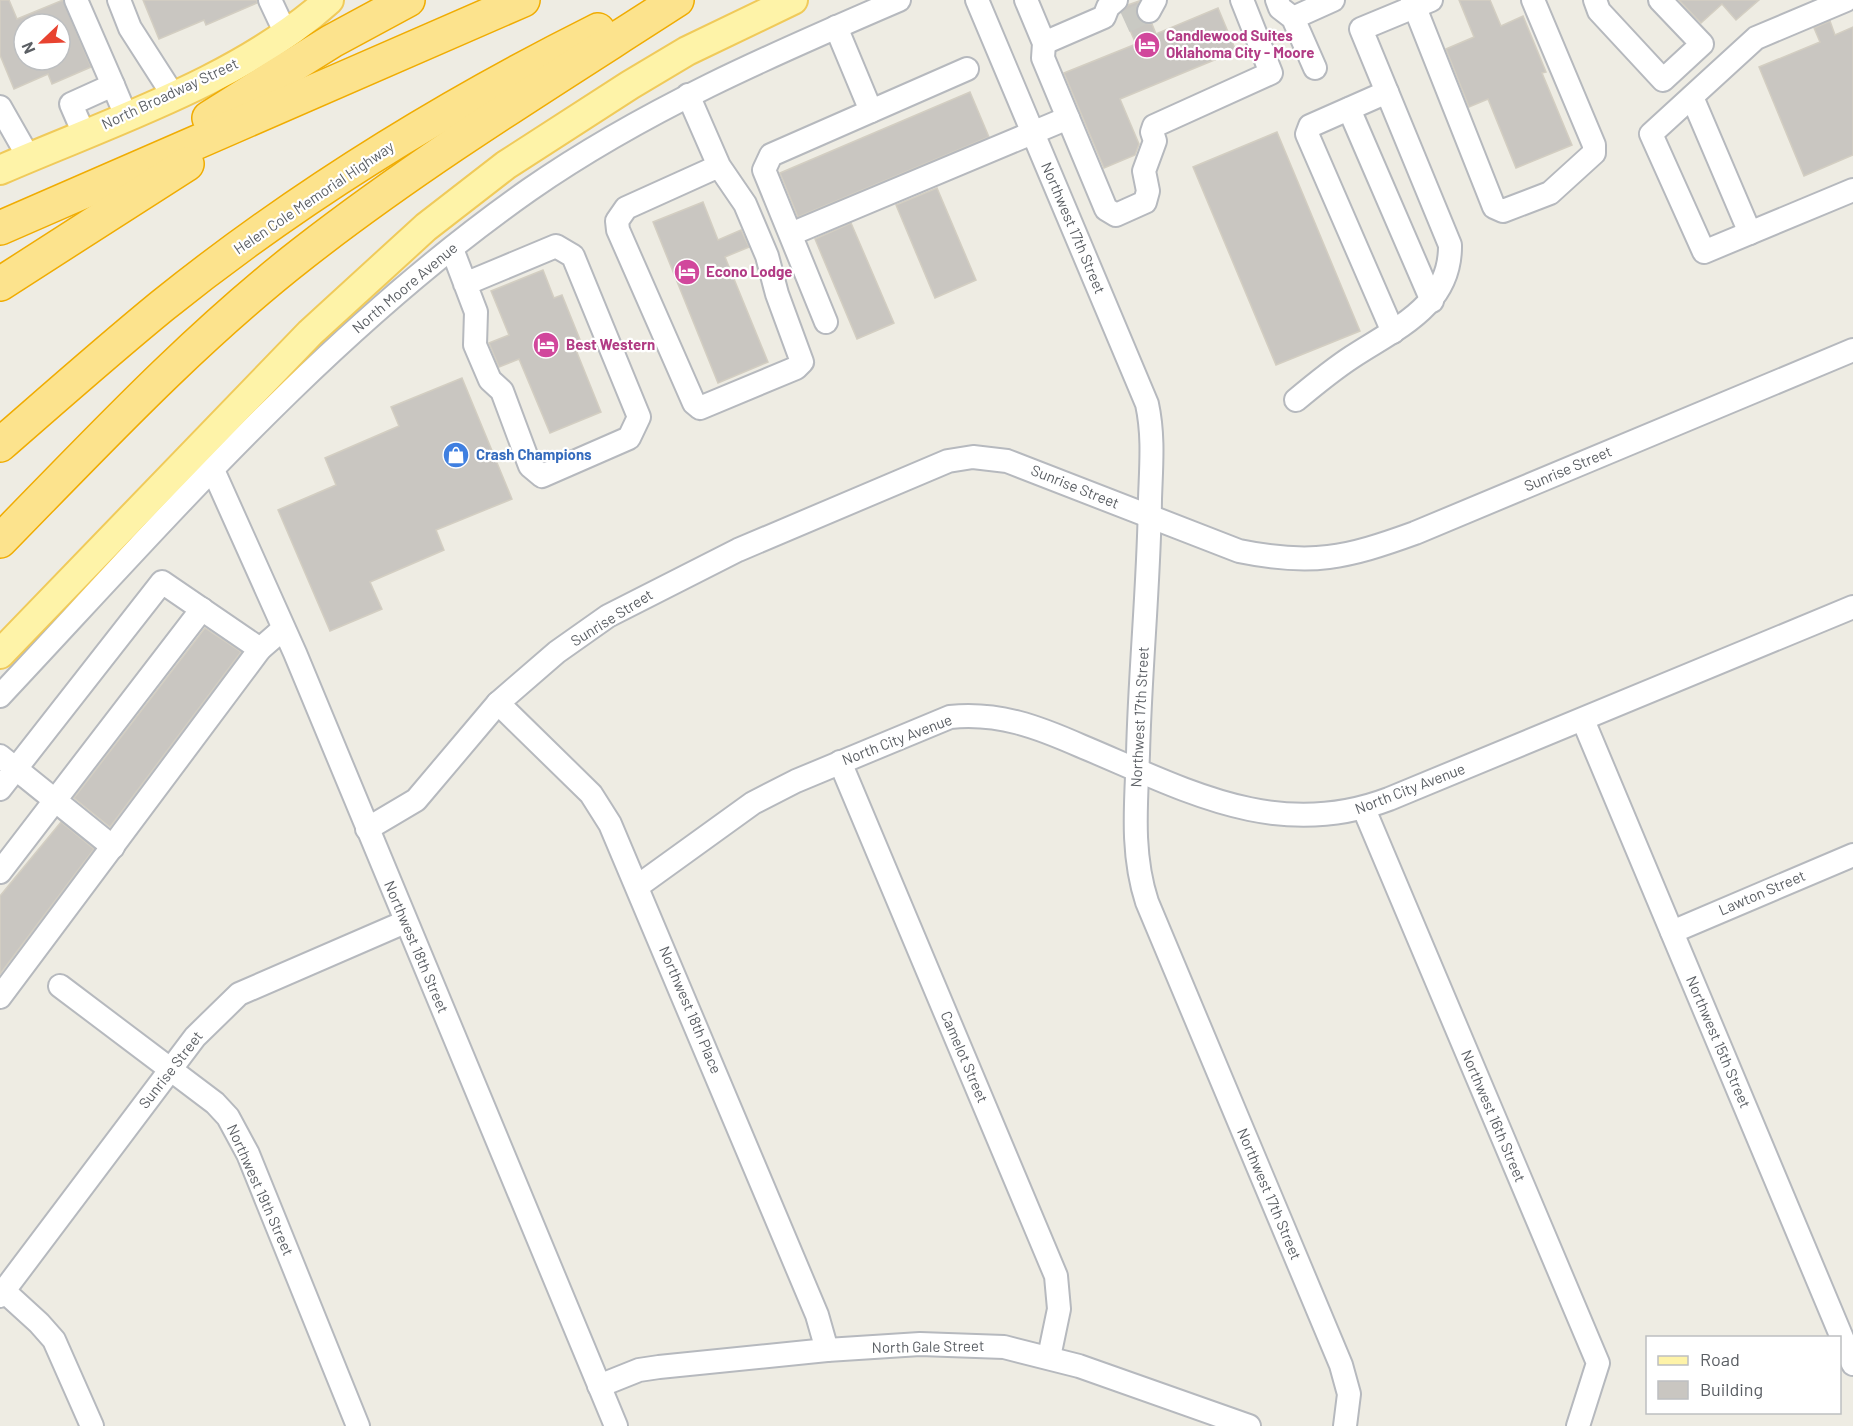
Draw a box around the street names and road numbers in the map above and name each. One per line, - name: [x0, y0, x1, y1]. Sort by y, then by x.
- street label: North Broadway Street: [99, 54, 241, 133]
- street label: Helen Cole Memorial Highway: [230, 137, 397, 258]
- street label: Northwest 17th Street: [1038, 159, 1110, 296]
- street label: North Moore Avenue: [348, 238, 461, 336]
- street label: Sunrise Street: [1521, 442, 1614, 495]
- street label: Sunrise Street: [1029, 460, 1122, 512]
- street label: Sunrise Street: [567, 585, 656, 650]
- street label: Northwest 17th Street: [1126, 646, 1152, 788]
- street label: North City Avenue: [839, 710, 954, 768]
- street label: North City Avenue: [1352, 759, 1467, 817]
- street label: Lawton Street: [1716, 866, 1808, 918]
- street label: Northwest 18th Street: [381, 878, 453, 1016]
- street label: Northwest 18th Place: [656, 943, 726, 1076]
- street label: Northwest 15th Street: [1683, 973, 1755, 1110]
- street label: Camelot Street: [938, 1008, 992, 1105]
- street label: Sunrise Street: [134, 1027, 206, 1112]
- street label: Northwest 16th Street: [1458, 1047, 1530, 1184]
- street label: Northwest 19th Street: [224, 1121, 298, 1258]
- street label: Northwest 17th Street: [1234, 1125, 1306, 1262]
- street label: North Gale Street: [871, 1336, 984, 1356]

